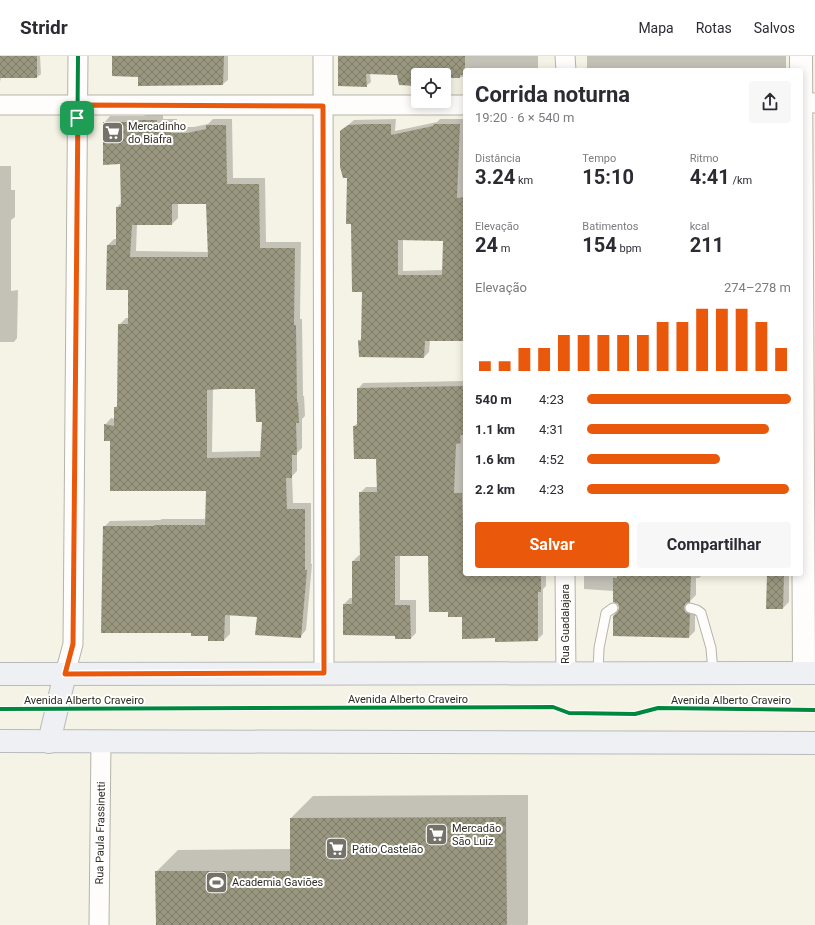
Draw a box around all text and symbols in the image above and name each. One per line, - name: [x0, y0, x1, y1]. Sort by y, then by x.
- text: Stridr: [20, 16, 68, 39]
- text: Mapa: [638, 20, 674, 36]
- text: Rotas: [696, 20, 732, 36]
- text: Salvos: [754, 20, 795, 36]
- map controls: [411, 68, 451, 108]
- button: locate: [411, 68, 451, 108]
- button: share: [749, 81, 791, 123]
- text: Corrida noturna: [475, 82, 630, 107]
- pin: [60, 101, 94, 135]
- icon: arrive: [66, 107, 88, 129]
- text: 19:20 · 6 × 540 m: [475, 110, 574, 125]
- supermarket icon: Mercadinho do Biafra: [100, 119, 126, 145]
- place label: Mercadinho do Biafra: [128, 120, 186, 146]
- text: Distância: [475, 152, 521, 165]
- text: Tempo: [582, 152, 616, 165]
- text: Ritmo: [690, 152, 719, 165]
- text: 3.24: [475, 165, 515, 189]
- text: 15:10: [582, 165, 634, 189]
- text: 4:41: [690, 165, 730, 189]
- text: km: [515, 174, 533, 187]
- text: /km: [730, 174, 752, 187]
- text: Elevação: [475, 220, 519, 233]
- text: Batimentos: [582, 220, 638, 233]
- text: kcal: [690, 220, 710, 233]
- text: 24: [475, 233, 498, 257]
- text: 154: [582, 233, 617, 257]
- text: 211: [690, 233, 724, 257]
- text: m: [498, 242, 510, 255]
- text: bpm: [617, 242, 642, 255]
- text: Elevação: [475, 280, 527, 295]
- text: 274–278 m: [724, 280, 791, 295]
- text: 540 m: [475, 392, 512, 407]
- text: 4:23: [539, 392, 564, 407]
- text: 1.1 km: [475, 422, 515, 437]
- text: 4:31: [539, 422, 564, 437]
- text: 1.6 km: [475, 452, 515, 467]
- text: 4:52: [539, 452, 564, 467]
- text: 2.2 km: [475, 482, 515, 497]
- text: 4:23: [539, 482, 564, 497]
- button: Salvar: [475, 522, 629, 568]
- button: Compartilhar: [637, 522, 791, 568]
- street label: Rua Guadalajara: [559, 584, 572, 664]
- street label: Avenida Alberto Craveiro: [348, 693, 468, 706]
- street label: Avenida Alberto Craveiro: [24, 694, 144, 707]
- street label: Avenida Alberto Craveiro: [671, 694, 791, 707]
- street label: Rua Paula Frassinetti: [93, 781, 108, 885]
- supermarket icon: Mercadão São Luiz: [423, 821, 449, 847]
- place label: Mercadão São Luiz: [452, 822, 501, 848]
- supermarket icon: Pátio Castelão: [324, 836, 350, 862]
- place label: Pátio Castelão: [352, 843, 423, 856]
- sports icon: Academia Gaviões: [203, 869, 229, 895]
- place label: Academia Gaviões: [232, 876, 323, 889]

